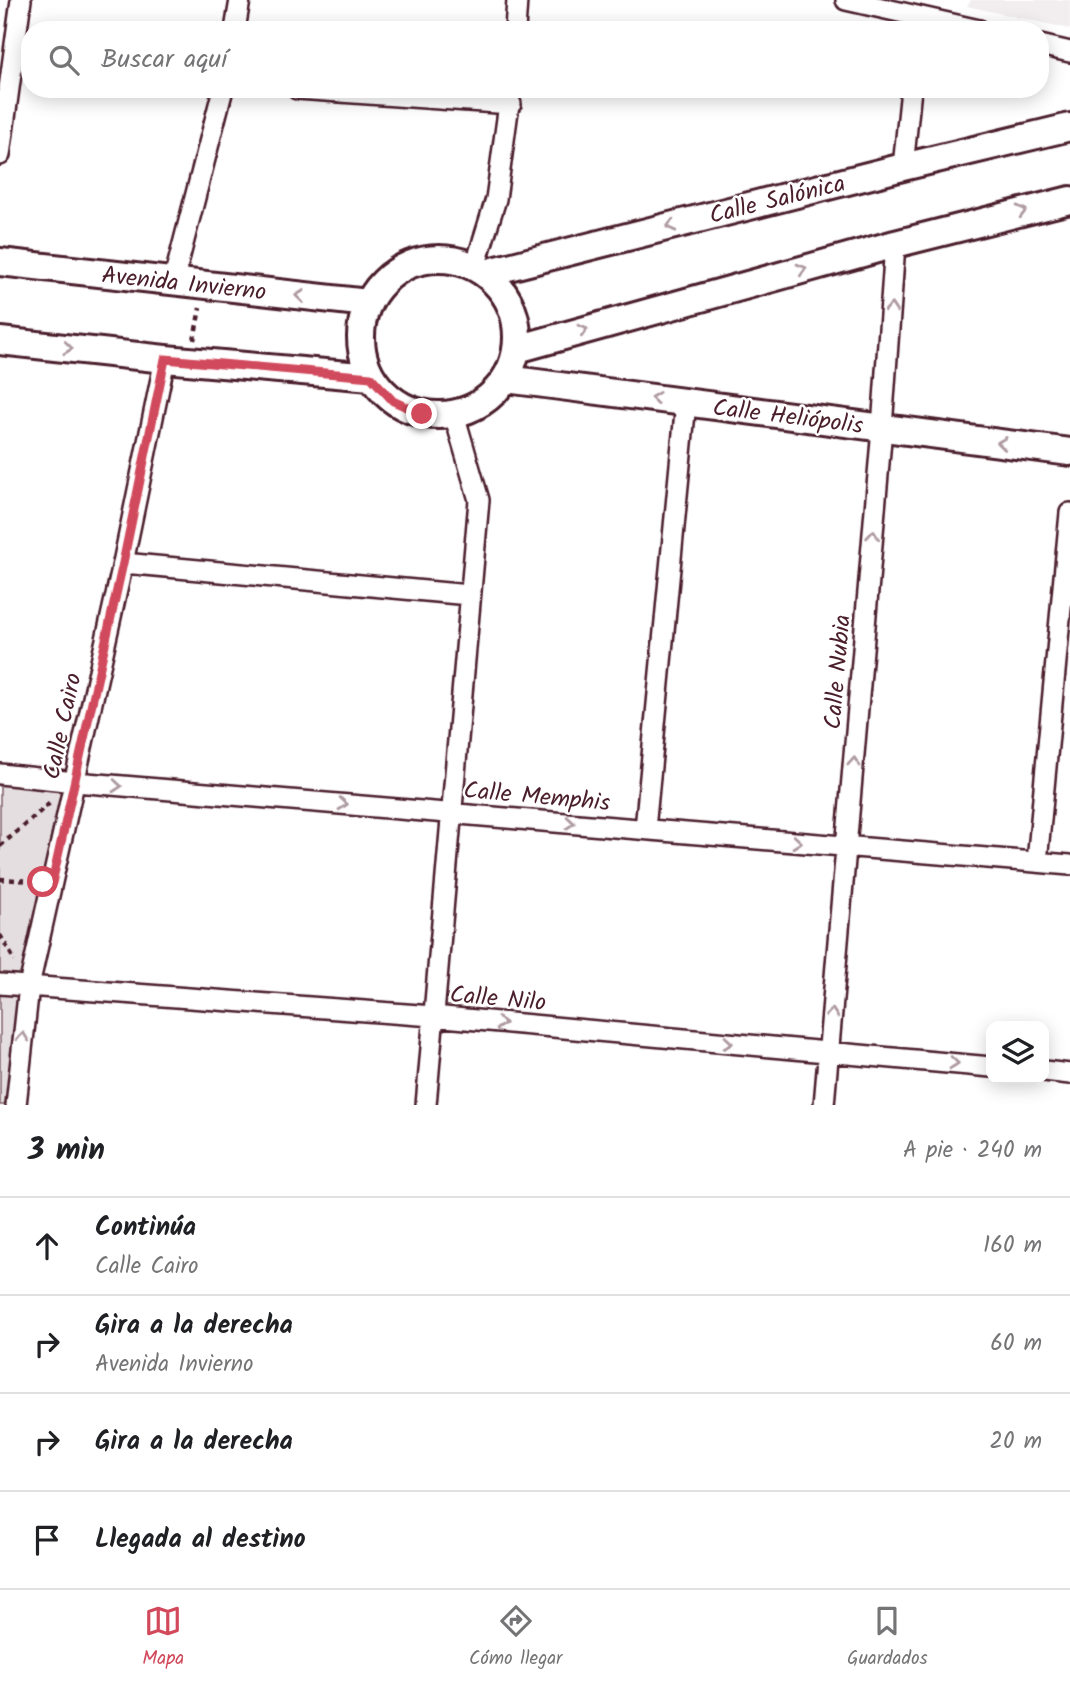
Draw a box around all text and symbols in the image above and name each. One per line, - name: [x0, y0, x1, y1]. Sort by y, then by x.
- search box: [21, 21, 1049, 98]
- text: Buscar aquí: [101, 39, 227, 81]
- icon: search: [45, 41, 83, 79]
- street label: Calle Salónica: [705, 165, 850, 236]
- one-way arrow: [1016, 205, 1028, 220]
- one-way arrow: [665, 218, 677, 232]
- street label: Avenida Invierno: [100, 256, 268, 313]
- one-way arrow: [796, 263, 808, 278]
- one-way arrow: [294, 289, 305, 304]
- one-way arrow: [883, 302, 898, 313]
- one-way arrow: [577, 324, 589, 339]
- one-way arrow: [62, 341, 74, 356]
- street label: Calle Heliópolis: [710, 389, 865, 446]
- one-way arrow: [649, 391, 661, 406]
- route end: [406, 398, 437, 429]
- one-way arrow: [996, 436, 1008, 451]
- one-way arrow: [865, 529, 880, 540]
- street label: Calle Nubia: [814, 613, 863, 731]
- street label: Calle Cairo: [33, 669, 94, 783]
- one-way arrow: [846, 756, 861, 767]
- street label: Calle Memphis: [462, 772, 612, 823]
- one-way arrow: [111, 778, 122, 793]
- one-way arrow: [338, 796, 349, 811]
- one-way arrow: [565, 815, 576, 830]
- one-way arrow: [792, 834, 803, 849]
- route start: [27, 866, 58, 897]
- street label: Calle Nilo: [448, 976, 548, 1023]
- one-way arrow: [824, 1007, 839, 1018]
- one-way arrow: [495, 1015, 507, 1030]
- map controls: [986, 1021, 1049, 1084]
- button: layers: [986, 1021, 1049, 1084]
- one-way arrow: [16, 1031, 31, 1043]
- one-way arrow: [722, 1035, 733, 1050]
- one-way arrow: [949, 1055, 960, 1070]
- text: 3 min: [28, 1127, 105, 1175]
- text: A pie · 240 m: [903, 1133, 1042, 1169]
- text: Continúa: [95, 1207, 196, 1249]
- icon: ahead: [28, 1227, 66, 1265]
- text: 160 m: [983, 1228, 1042, 1264]
- text: Calle Cairo: [95, 1249, 198, 1285]
- text: Gira a la derecha: [95, 1305, 293, 1347]
- icon: right: [28, 1325, 66, 1363]
- text: 60 m: [990, 1326, 1042, 1362]
- text: Avenida Invierno: [95, 1347, 253, 1383]
- text: Gira a la derecha: [95, 1421, 293, 1463]
- icon: right: [28, 1423, 66, 1461]
- text: 20 m: [990, 1424, 1042, 1460]
- text: Llegada al destino: [95, 1519, 306, 1561]
- icon: arrive: [28, 1521, 66, 1559]
- tab: Mapa: [142, 1602, 184, 1674]
- tab: Cómo llegar: [469, 1602, 562, 1674]
- tab: Guardados: [847, 1602, 928, 1674]

